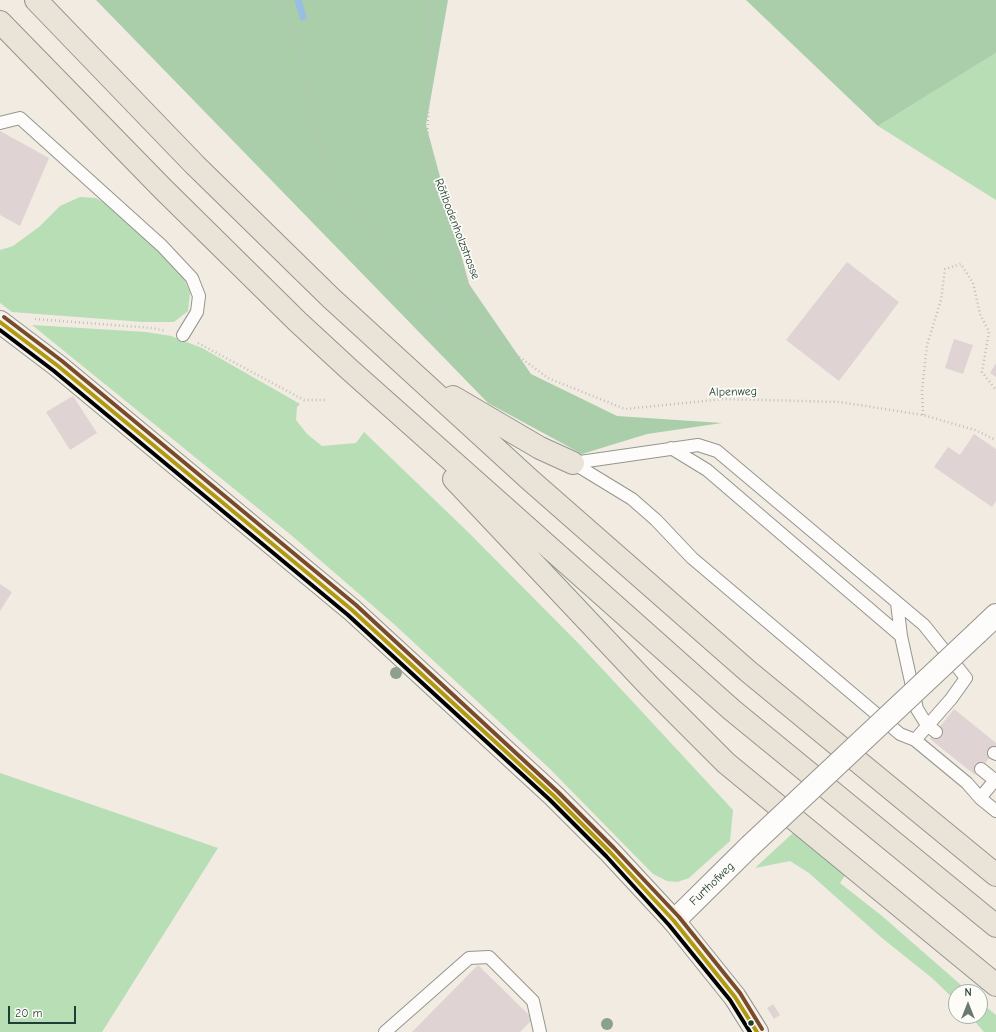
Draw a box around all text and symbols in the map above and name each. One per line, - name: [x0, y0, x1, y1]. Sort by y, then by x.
- street label: Rötibodenholzstrasse: [431, 177, 483, 281]
- street label: Alpenweg: [709, 384, 757, 400]
- street label: Furthofweg: [687, 859, 737, 909]
- north arrow: [948, 984, 988, 1024]
- text: N: [964, 986, 972, 999]
- scale bar: [10, 998, 78, 1024]
- text: 20 m: [15, 1006, 43, 1020]
- unlabelled marker: [746, 1018, 756, 1028]

